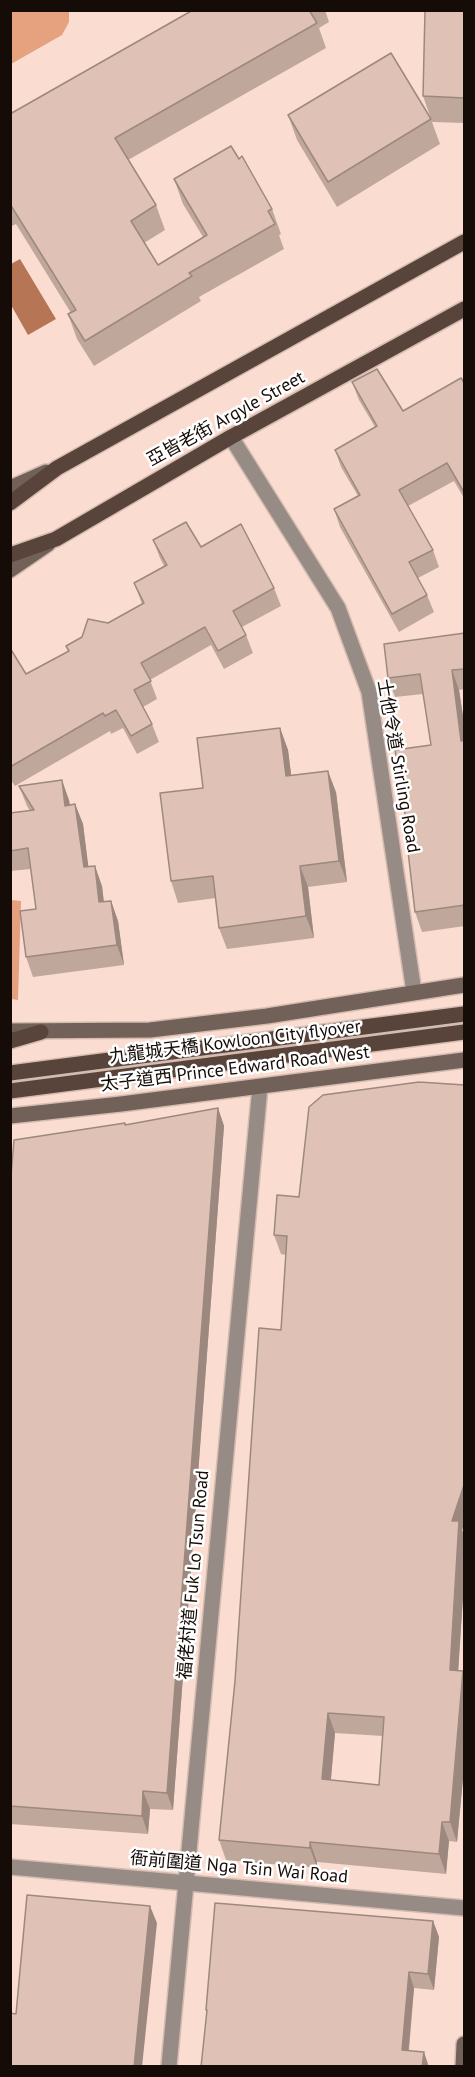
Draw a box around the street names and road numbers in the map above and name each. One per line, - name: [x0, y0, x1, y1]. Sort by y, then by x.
- street label: 亞皆老街 Argyle Street: [143, 367, 309, 471]
- street label: 士他令道 Stirling Road: [372, 678, 424, 854]
- street label: 九龍城天橋 Kowloon City flyover: [108, 1016, 362, 1068]
- street label: 太子道西 Prince Edward Road West: [99, 1042, 371, 1096]
- street label: 福佬村道 Fuk Lo Tsun Road: [174, 1469, 214, 1681]
- street label: 衙前圍道 Nga Tsin Wai Road: [129, 1848, 349, 1888]

